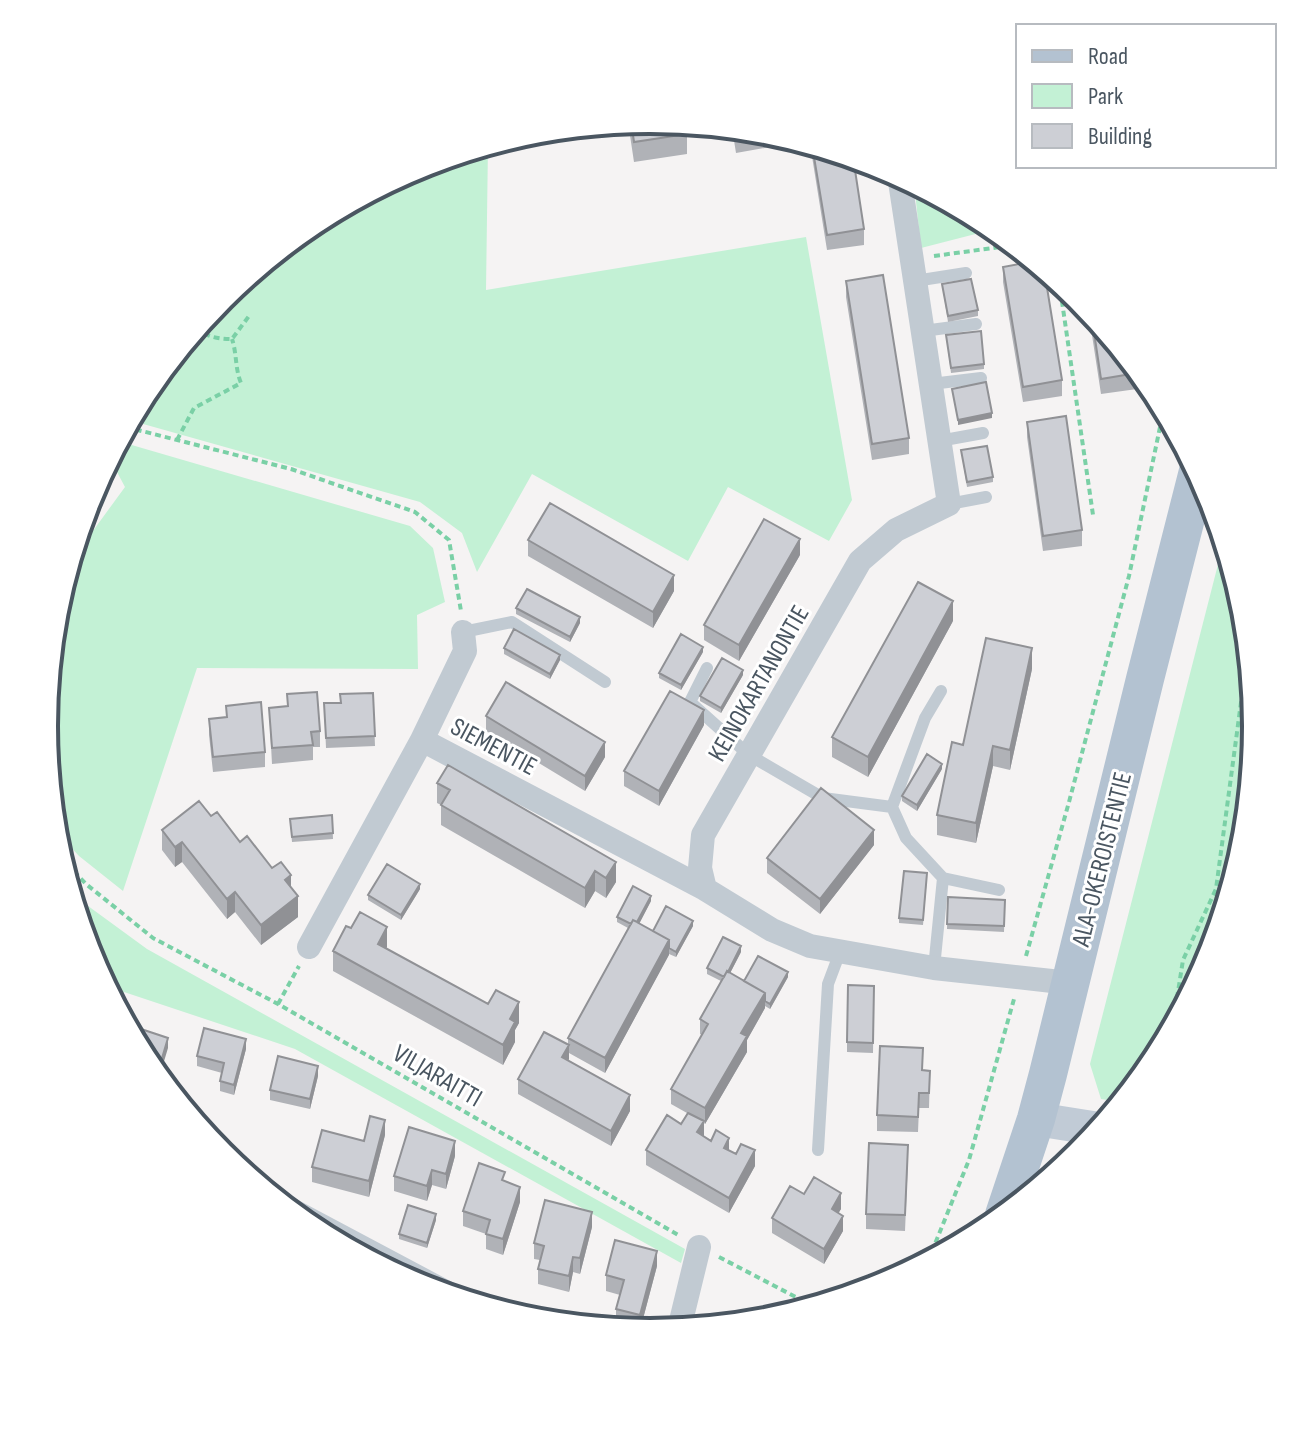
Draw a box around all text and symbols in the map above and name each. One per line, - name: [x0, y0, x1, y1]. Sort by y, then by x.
- legend: [1016, 24, 1276, 168]
- text: Road: [1088, 42, 1128, 71]
- text: Park: [1088, 82, 1123, 111]
- text: Building: [1088, 122, 1152, 151]
- street label: KEINOKARTANONTIE: [702, 600, 816, 767]
- street label: SIEMENTIE: [445, 712, 542, 783]
- street label: ALA-OKEROISTENTIE: [1066, 769, 1139, 951]
- street label: VILJARAITTI: [387, 1038, 487, 1114]

